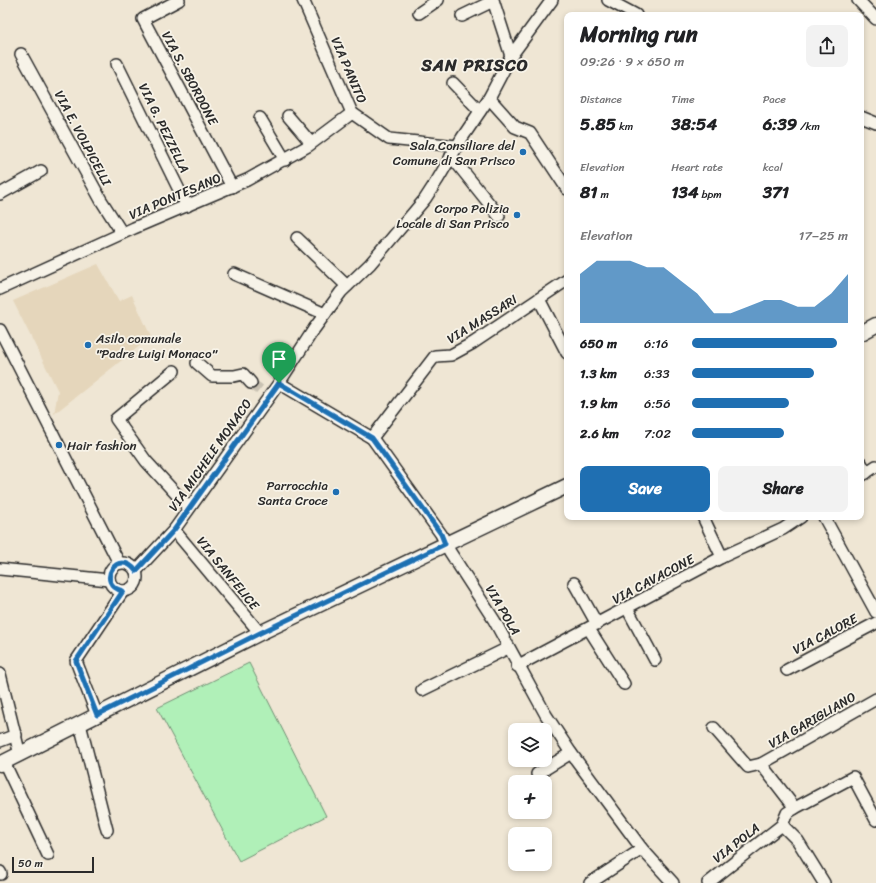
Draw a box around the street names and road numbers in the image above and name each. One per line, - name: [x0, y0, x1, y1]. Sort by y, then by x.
- street label: VIA S. SBORDONE: [155, 27, 225, 130]
- street label: VIA PANITO: [325, 33, 373, 107]
- street label: VIA G. PEZZELLA: [132, 79, 196, 177]
- street label: VIA E. VOLPICELLI: [48, 86, 118, 191]
- street label: VIA PONTESANO: [125, 166, 225, 226]
- street label: VIA MASSARI: [442, 288, 522, 350]
- street label: VIA MICHELE MONACO: [162, 394, 258, 516]
- street label: VIA SANFELICE: [191, 531, 266, 616]
- street label: VIA CAVACONE: [608, 547, 699, 610]
- street label: VIA POLA: [479, 580, 527, 640]
- street label: VIA CALORE: [788, 607, 862, 661]
- street label: VIA GARIGLIANO: [764, 685, 860, 755]
- street label: VIA POLA: [707, 817, 765, 869]

